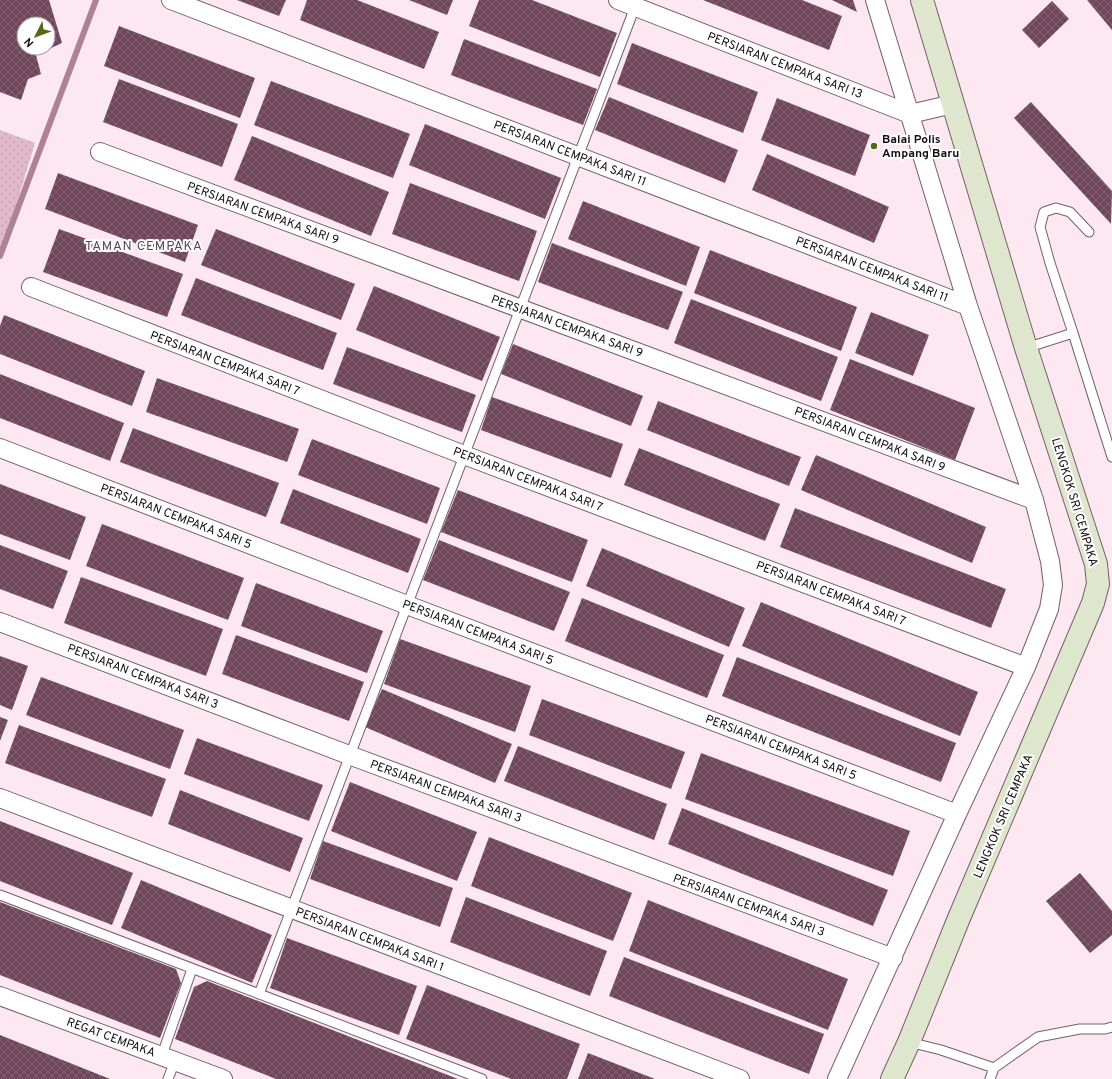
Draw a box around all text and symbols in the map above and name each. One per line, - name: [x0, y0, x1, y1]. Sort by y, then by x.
- north arrow: [16, 16, 56, 56]
- street label: PERSIARAN CEMPAKA SARI 13: [705, 29, 865, 103]
- text: N: [21, 34, 37, 50]
- street label: PERSIARAN CEMPAKA SARI 11: [491, 117, 648, 191]
- place label: Balai Polis Ampang Baru: [882, 132, 959, 162]
- marker: Balai Polis Ampang Baru: [869, 141, 879, 151]
- street label: PERSIARAN CEMPAKA SARI 9: [184, 179, 341, 249]
- street label: PERSIARAN CEMPAKA SARI 11: [793, 233, 950, 307]
- district label: TAMAN CEMPAKA: [85, 239, 203, 255]
- street label: PERSIARAN CEMPAKA SARI 9: [488, 292, 645, 362]
- street label: PERSIARAN CEMPAKA SARI 7: [147, 328, 302, 400]
- street label: PERSIARAN CEMPAKA SARI 9: [792, 404, 947, 476]
- street label: LENGKOK SRI CEMPAKA: [1047, 436, 1101, 568]
- street label: PERSIARAN CEMPAKA SARI 7: [450, 444, 605, 516]
- street label: PERSIARAN CEMPAKA SARI 5: [98, 481, 254, 553]
- street label: PERSIARAN CEMPAKA SARI 7: [753, 558, 908, 630]
- street label: PERSIARAN CEMPAKA SARI 5: [400, 597, 556, 669]
- street label: PERSIARAN CEMPAKA SARI 3: [65, 641, 221, 713]
- street label: PERSIARAN CEMPAKA SARI 5: [703, 712, 859, 784]
- street label: LENGKOK SRI CEMPAKA: [970, 752, 1037, 881]
- street label: PERSIARAN CEMPAKA SARI 3: [367, 757, 524, 827]
- street label: PERSIARAN CEMPAKA SARI 3: [670, 871, 827, 941]
- street label: PERSIARAN CEMPAKA SARI 1: [293, 904, 446, 976]
- street label: REGAT CEMPAKA: [64, 1014, 157, 1061]

